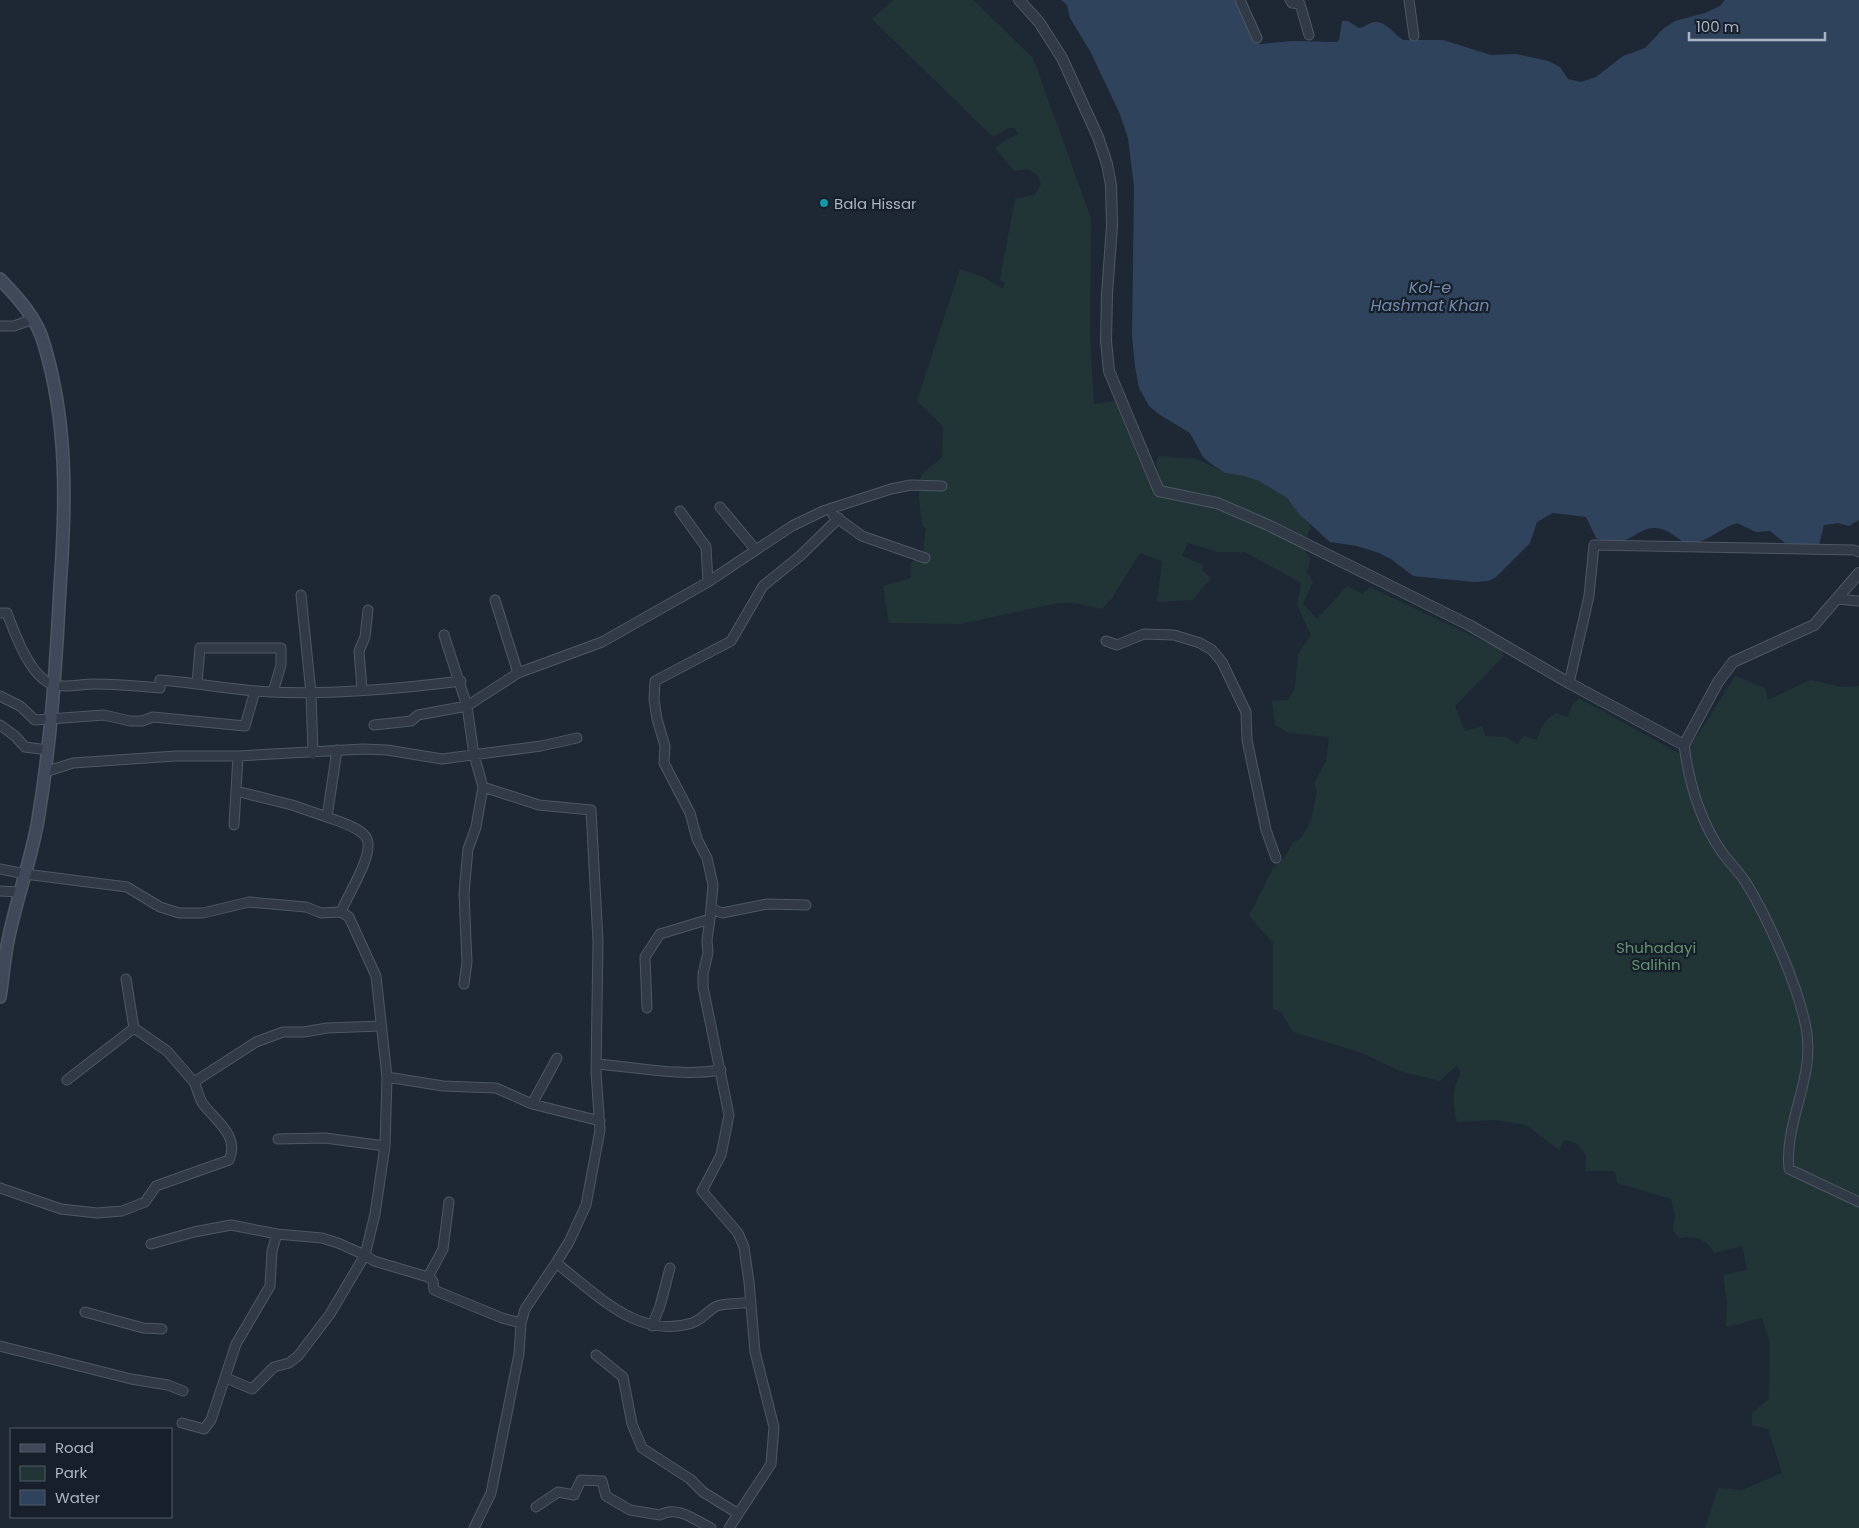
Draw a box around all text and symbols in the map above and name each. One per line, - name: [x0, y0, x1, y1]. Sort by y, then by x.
- scale bar: [1689, 10, 1825, 42]
- text: 100 m: [1696, 16, 1739, 37]
- place label: Bala Hissar: [834, 193, 917, 214]
- marker: Bala Hissar: [818, 197, 830, 209]
- water label: Kol-e Hashmat Khan: [1370, 276, 1490, 317]
- park label: Shuhadayi Salihin: [1616, 937, 1696, 975]
- legend: [10, 1428, 172, 1518]
- text: Road: [55, 1437, 94, 1458]
- text: Park: [55, 1462, 87, 1483]
- text: Water: [55, 1487, 101, 1508]

